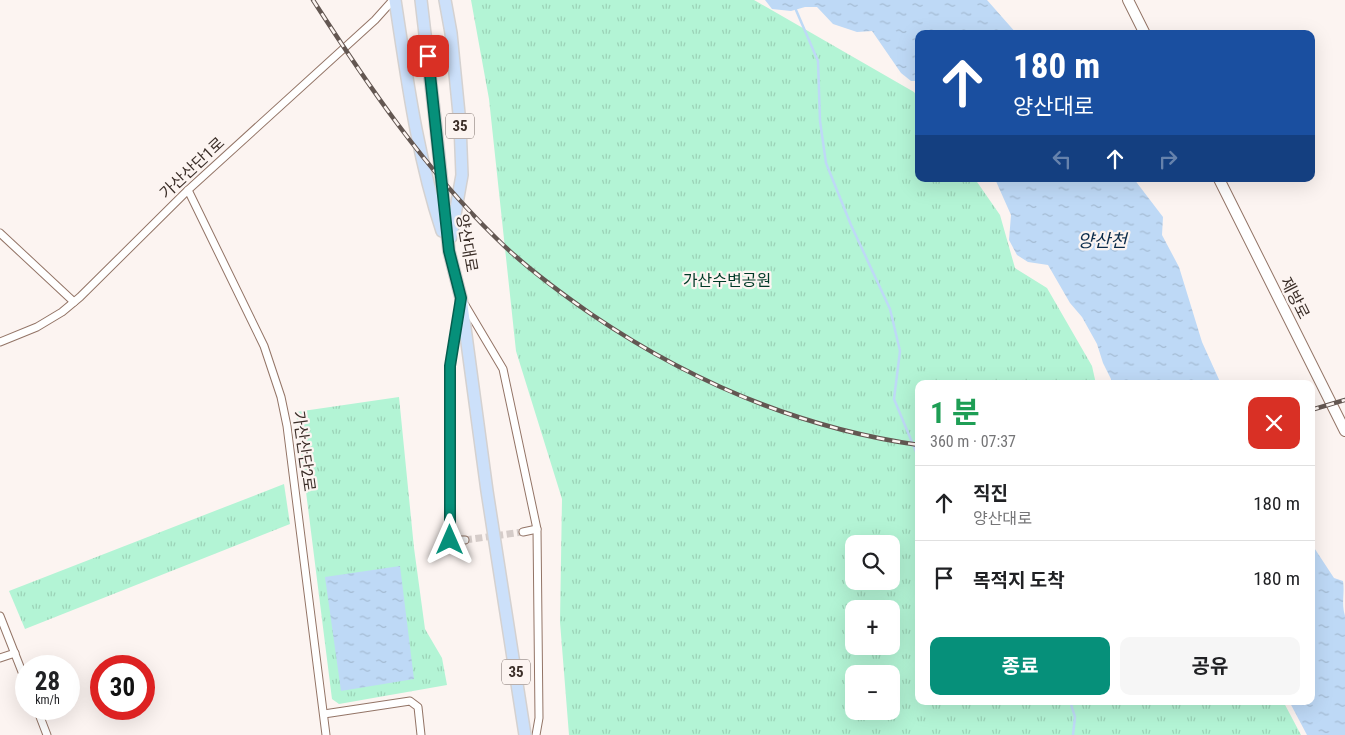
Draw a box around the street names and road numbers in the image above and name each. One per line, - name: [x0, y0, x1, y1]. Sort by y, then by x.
- road number: 35: [446, 114, 474, 138]
- street label: 가산산단1로: [156, 133, 228, 203]
- street label: 양산대로: [453, 212, 482, 274]
- street label: 제방로: [1277, 274, 1314, 322]
- street label: 가산산단2로: [289, 409, 319, 493]
- road number: 35: [502, 660, 530, 684]

